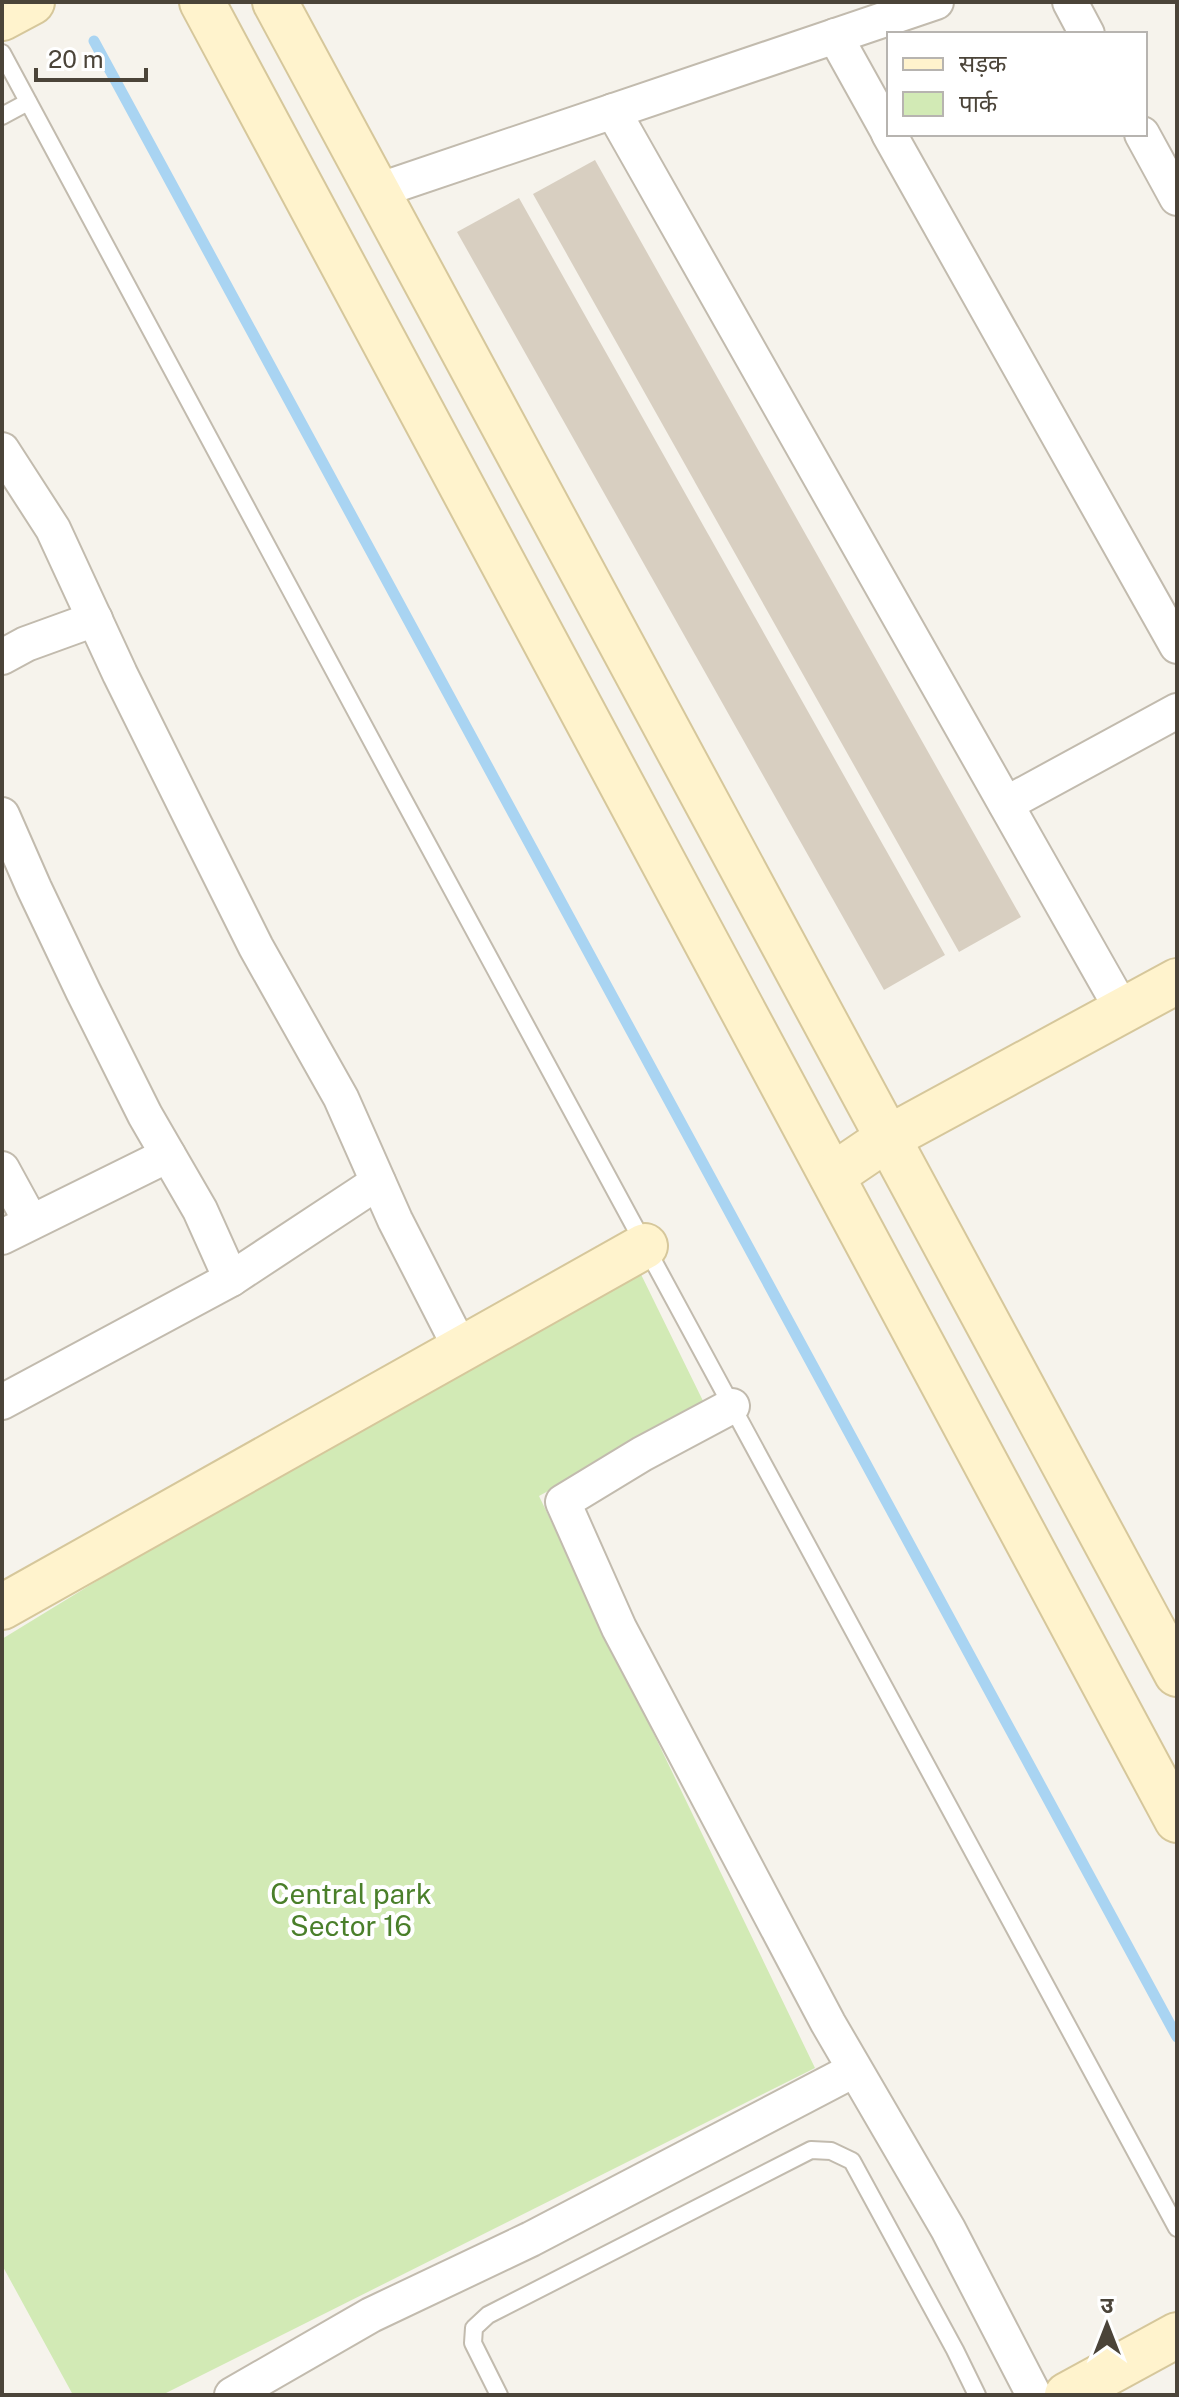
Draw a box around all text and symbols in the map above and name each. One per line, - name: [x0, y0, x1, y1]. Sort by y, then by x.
- scale bar: [36, 32, 146, 82]
- legend: [887, 32, 1147, 136]
- text: 20 m: [48, 45, 104, 73]
- text: सड़क: [959, 49, 1007, 77]
- text: पार्क: [959, 89, 998, 117]
- park label: Central park Sector 16: [270, 1877, 432, 1942]
- north arrow: [1067, 2285, 1147, 2365]
- text: उ: [1101, 2292, 1115, 2318]

